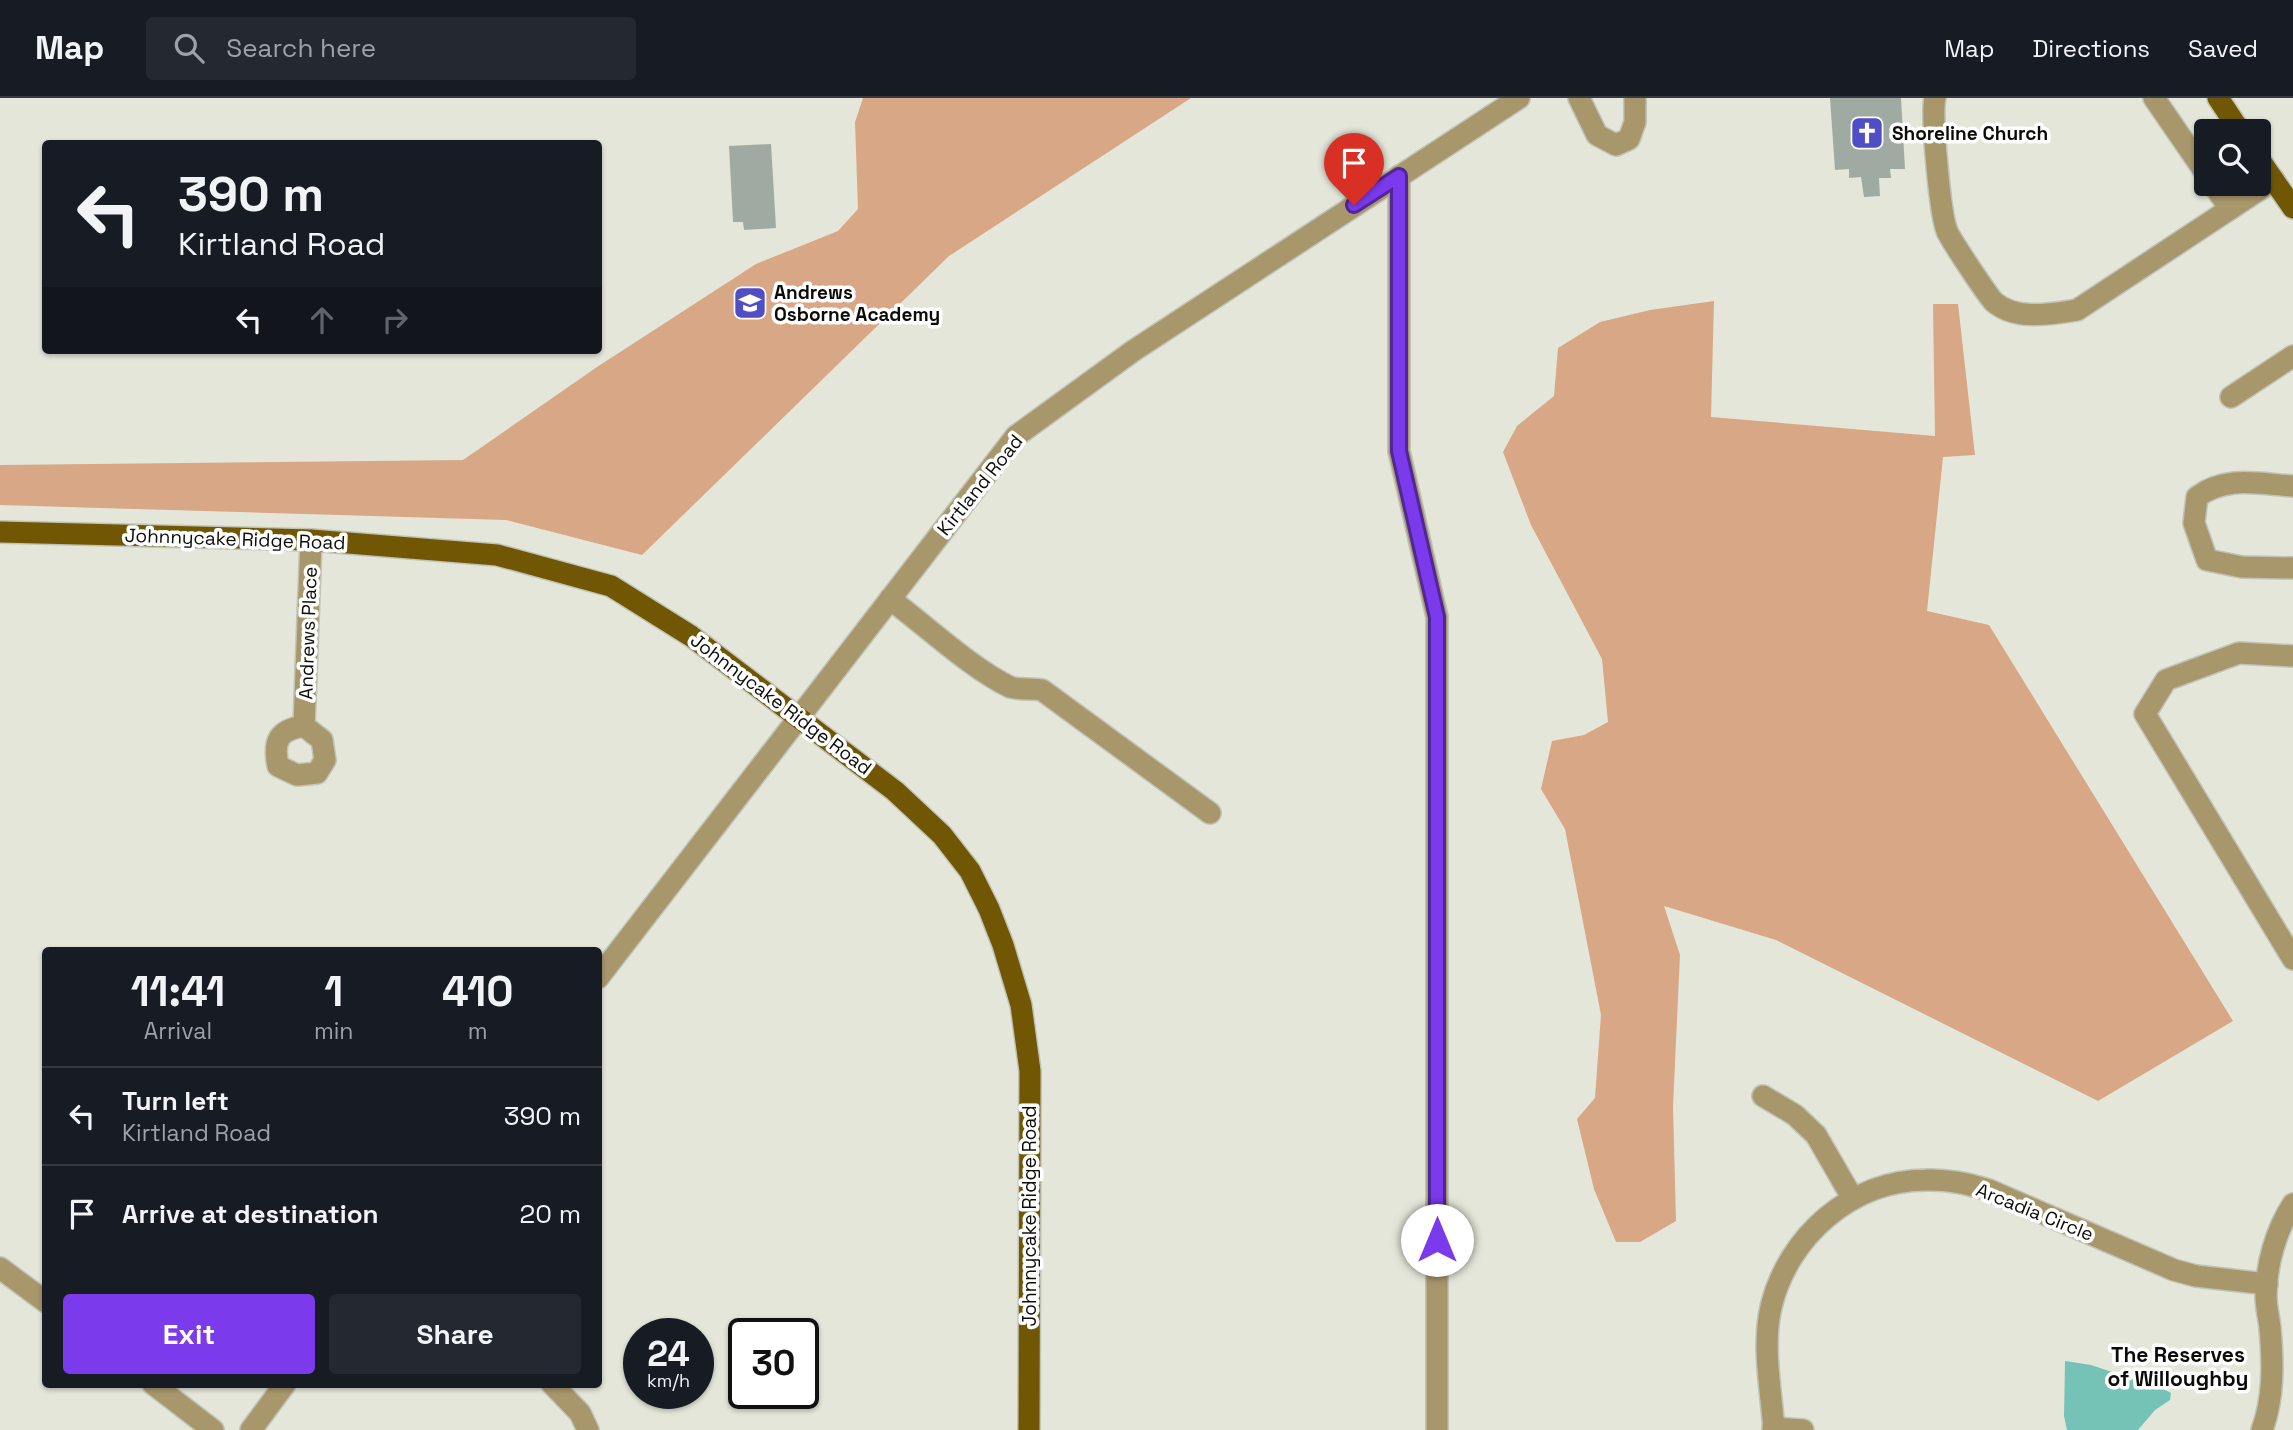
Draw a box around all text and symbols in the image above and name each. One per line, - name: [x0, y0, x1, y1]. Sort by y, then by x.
- search box: [146, 17, 636, 80]
- text: Map: [35, 27, 104, 69]
- icon: search: [170, 29, 208, 67]
- text: Search here: [226, 31, 376, 65]
- text: Map: [1944, 33, 1994, 64]
- text: Directions: [2032, 33, 2150, 64]
- text: Saved: [2188, 33, 2258, 64]
- church icon: Shoreline Church: [1848, 114, 1886, 152]
- map controls: [2194, 119, 2271, 196]
- button: search: [2194, 119, 2271, 196]
- place label: Shoreline Church: [1892, 121, 2048, 146]
- pin: [1324, 133, 1384, 205]
- icon: arrive: [1335, 144, 1373, 182]
- text: 390 m: [178, 163, 324, 225]
- icon: left: [63, 168, 154, 259]
- text: Kirtland Road: [178, 224, 385, 264]
- place label: Andrews Osborne Academy: [774, 280, 940, 327]
- school or university icon: Andrews Osborne Academy: [731, 284, 769, 322]
- icon: left: [230, 301, 268, 339]
- icon: ahead: [303, 301, 341, 339]
- icon: right: [376, 301, 414, 339]
- street label: Kirtland Road: [932, 429, 1028, 541]
- street label: Johnnycake Ridge Road: [124, 523, 346, 555]
- street label: Andrews Place: [293, 566, 323, 700]
- street label: Johnnycake Ridge Road: [685, 628, 877, 780]
- text: 11:41: [131, 965, 225, 1018]
- text: 1: [324, 965, 343, 1018]
- text: 410: [442, 965, 513, 1018]
- text: Arrival: [144, 1016, 212, 1046]
- text: min: [314, 1016, 353, 1046]
- text: m: [468, 1016, 488, 1046]
- text: Turn left: [122, 1084, 229, 1118]
- icon: left: [63, 1097, 101, 1135]
- text: 390 m: [504, 1099, 581, 1133]
- street label: Johnnycake Ridge Road: [1017, 1106, 1042, 1326]
- text: Kirtland Road: [122, 1118, 271, 1148]
- street label: Arcadia Circle: [1973, 1177, 2097, 1247]
- icon: arrive: [63, 1195, 101, 1233]
- text: Arrive at destination: [122, 1197, 379, 1231]
- text: 20 m: [520, 1197, 581, 1231]
- position arrow: [1400, 1203, 1474, 1277]
- button: Exit: [63, 1294, 315, 1374]
- button: Share: [329, 1294, 581, 1374]
- speed limit sign: 30: [728, 1318, 819, 1409]
- text: 24: [647, 1332, 690, 1376]
- district label: The Reserves of Willoughby: [2108, 1341, 2248, 1392]
- text: km/h: [647, 1369, 690, 1392]

